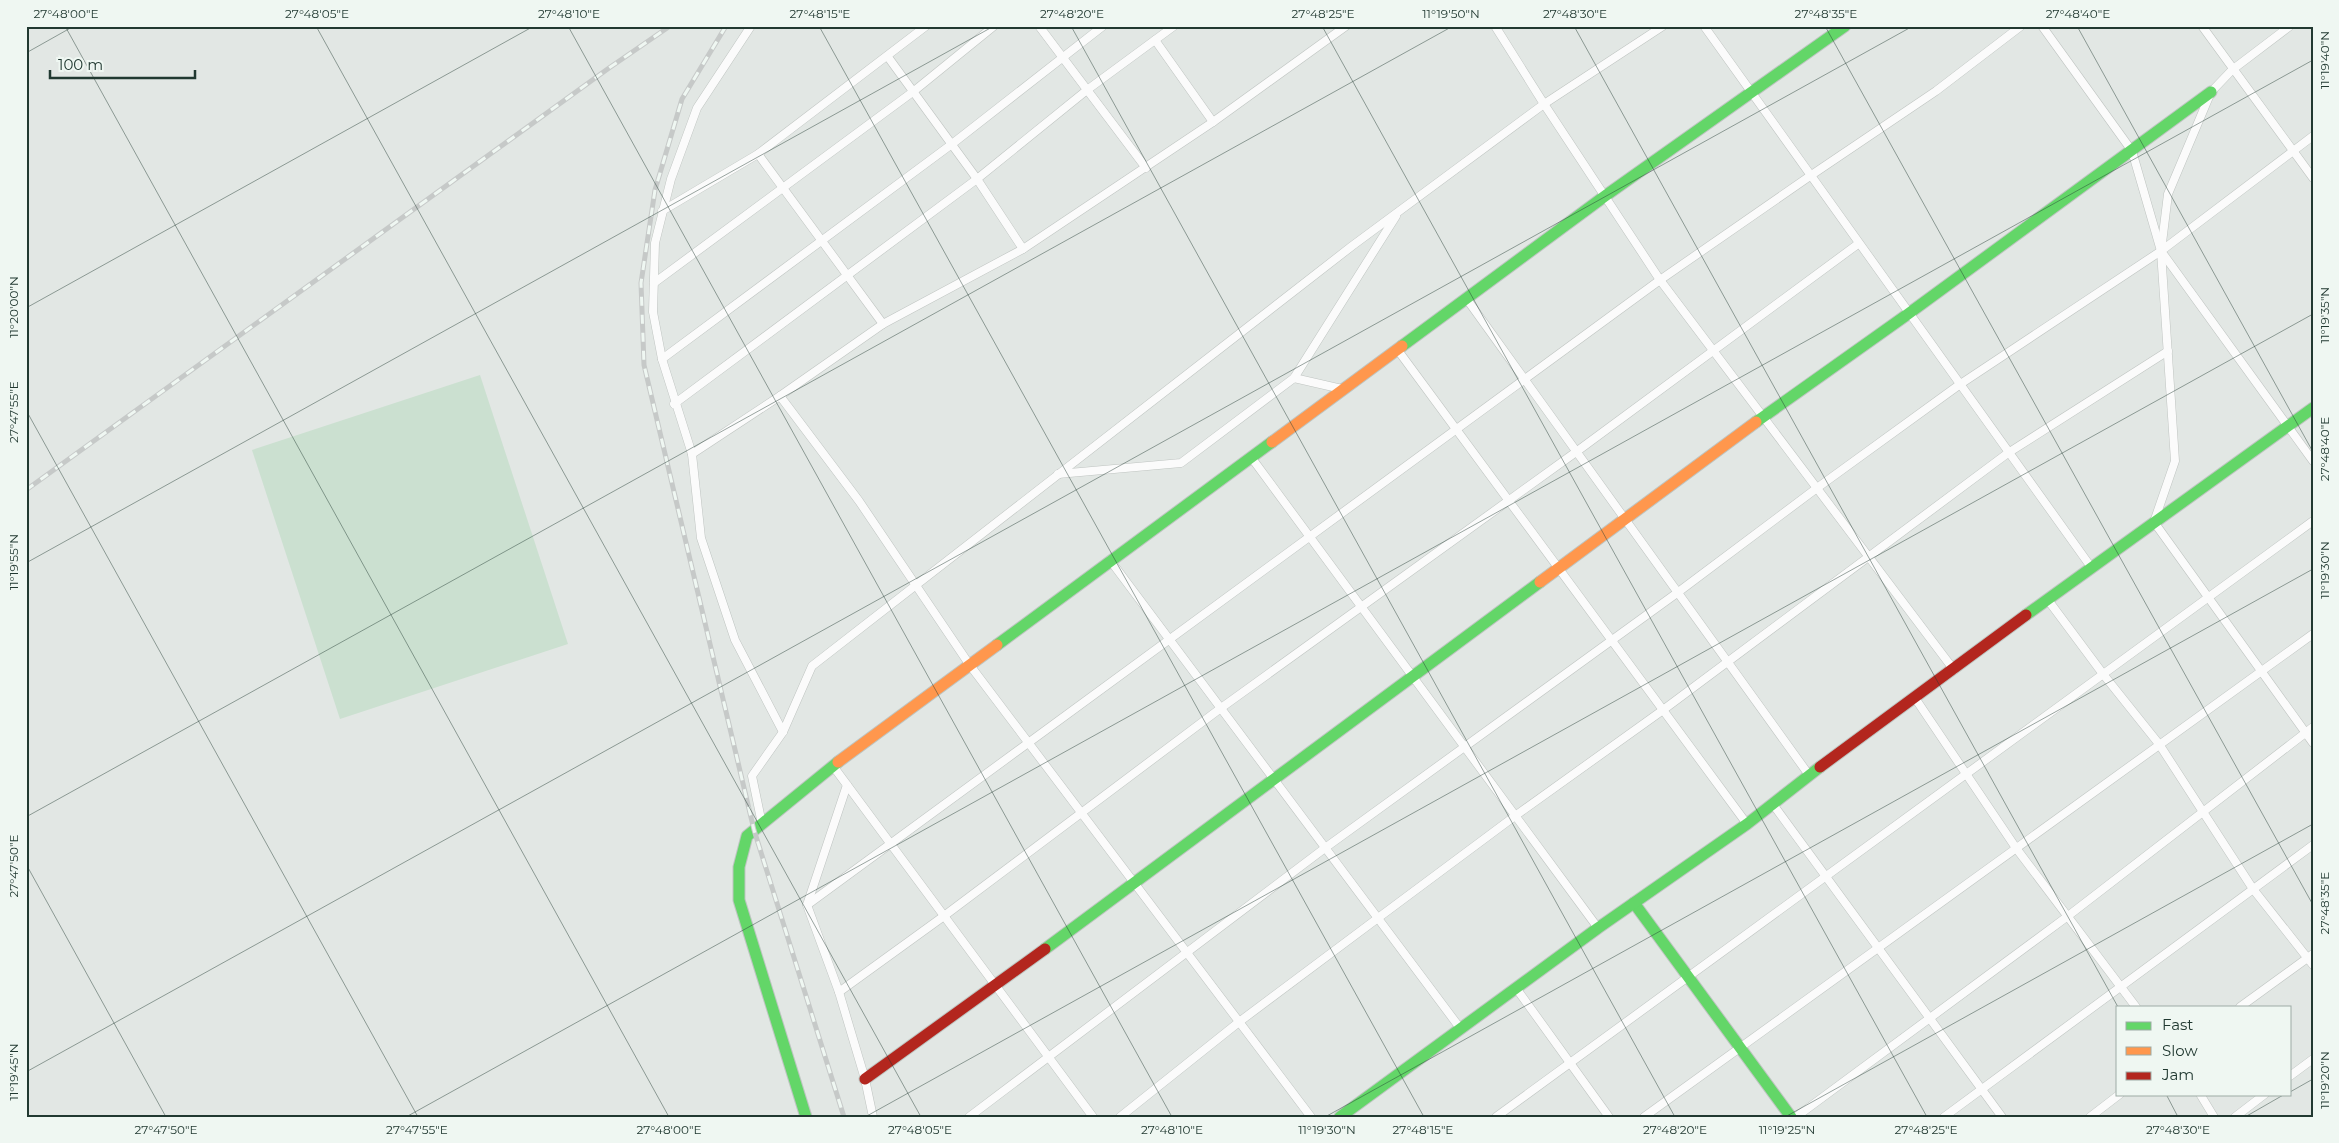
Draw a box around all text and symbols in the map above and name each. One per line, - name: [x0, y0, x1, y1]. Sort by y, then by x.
- text: 27°48'00"E: [33, 6, 99, 21]
- text: 27°48'05"E: [285, 6, 349, 21]
- text: 27°48'10"E: [538, 6, 600, 21]
- text: 27°48'15"E: [790, 6, 850, 21]
- text: 27°48'20"E: [1040, 6, 1104, 21]
- text: 27°48'25"E: [1291, 6, 1355, 21]
- text: 11°19'50"N: [1422, 6, 1480, 21]
- text: 27°48'30"E: [1543, 6, 1607, 21]
- text: 27°48'35"E: [1795, 6, 1857, 21]
- text: 27°48'40"E: [2046, 6, 2110, 21]
- text: 11°19'40"N: [2317, 31, 2332, 89]
- scale bar: [50, 48, 195, 80]
- text: 100 m: [58, 55, 103, 74]
- text: 11°20'00"N: [6, 276, 21, 338]
- text: 11°19'35"N: [2317, 287, 2332, 343]
- text: 27°47'55"E: [6, 381, 21, 443]
- text: 27°48'40"E: [2317, 417, 2332, 481]
- text: 11°19'55"N: [6, 534, 21, 590]
- text: 11°19'30"N: [2317, 541, 2332, 599]
- text: 27°47'50"E: [6, 834, 21, 898]
- text: 27°48'35"E: [2317, 872, 2332, 934]
- legend: [2116, 1006, 2292, 1096]
- text: Fast: [2162, 1015, 2193, 1034]
- text: Slow: [2162, 1041, 2198, 1060]
- text: 11°19'45"N: [6, 1044, 21, 1100]
- text: 11°19'20"N: [2317, 1051, 2332, 1109]
- text: Jam: [2161, 1065, 2194, 1084]
- text: 27°47'50"E: [134, 1122, 198, 1137]
- text: 27°47'55"E: [386, 1122, 448, 1137]
- text: 27°48'00"E: [636, 1122, 702, 1137]
- text: 27°48'05"E: [888, 1122, 952, 1137]
- text: 27°48'10"E: [1141, 1122, 1203, 1137]
- text: 11°19'30"N: [1298, 1122, 1356, 1137]
- text: 27°48'15"E: [1393, 1122, 1453, 1137]
- text: 27°48'20"E: [1643, 1122, 1707, 1137]
- text: 11°19'25"N: [1759, 1122, 1815, 1137]
- text: 27°48'25"E: [1894, 1122, 1958, 1137]
- text: 27°48'30"E: [2146, 1122, 2210, 1137]

